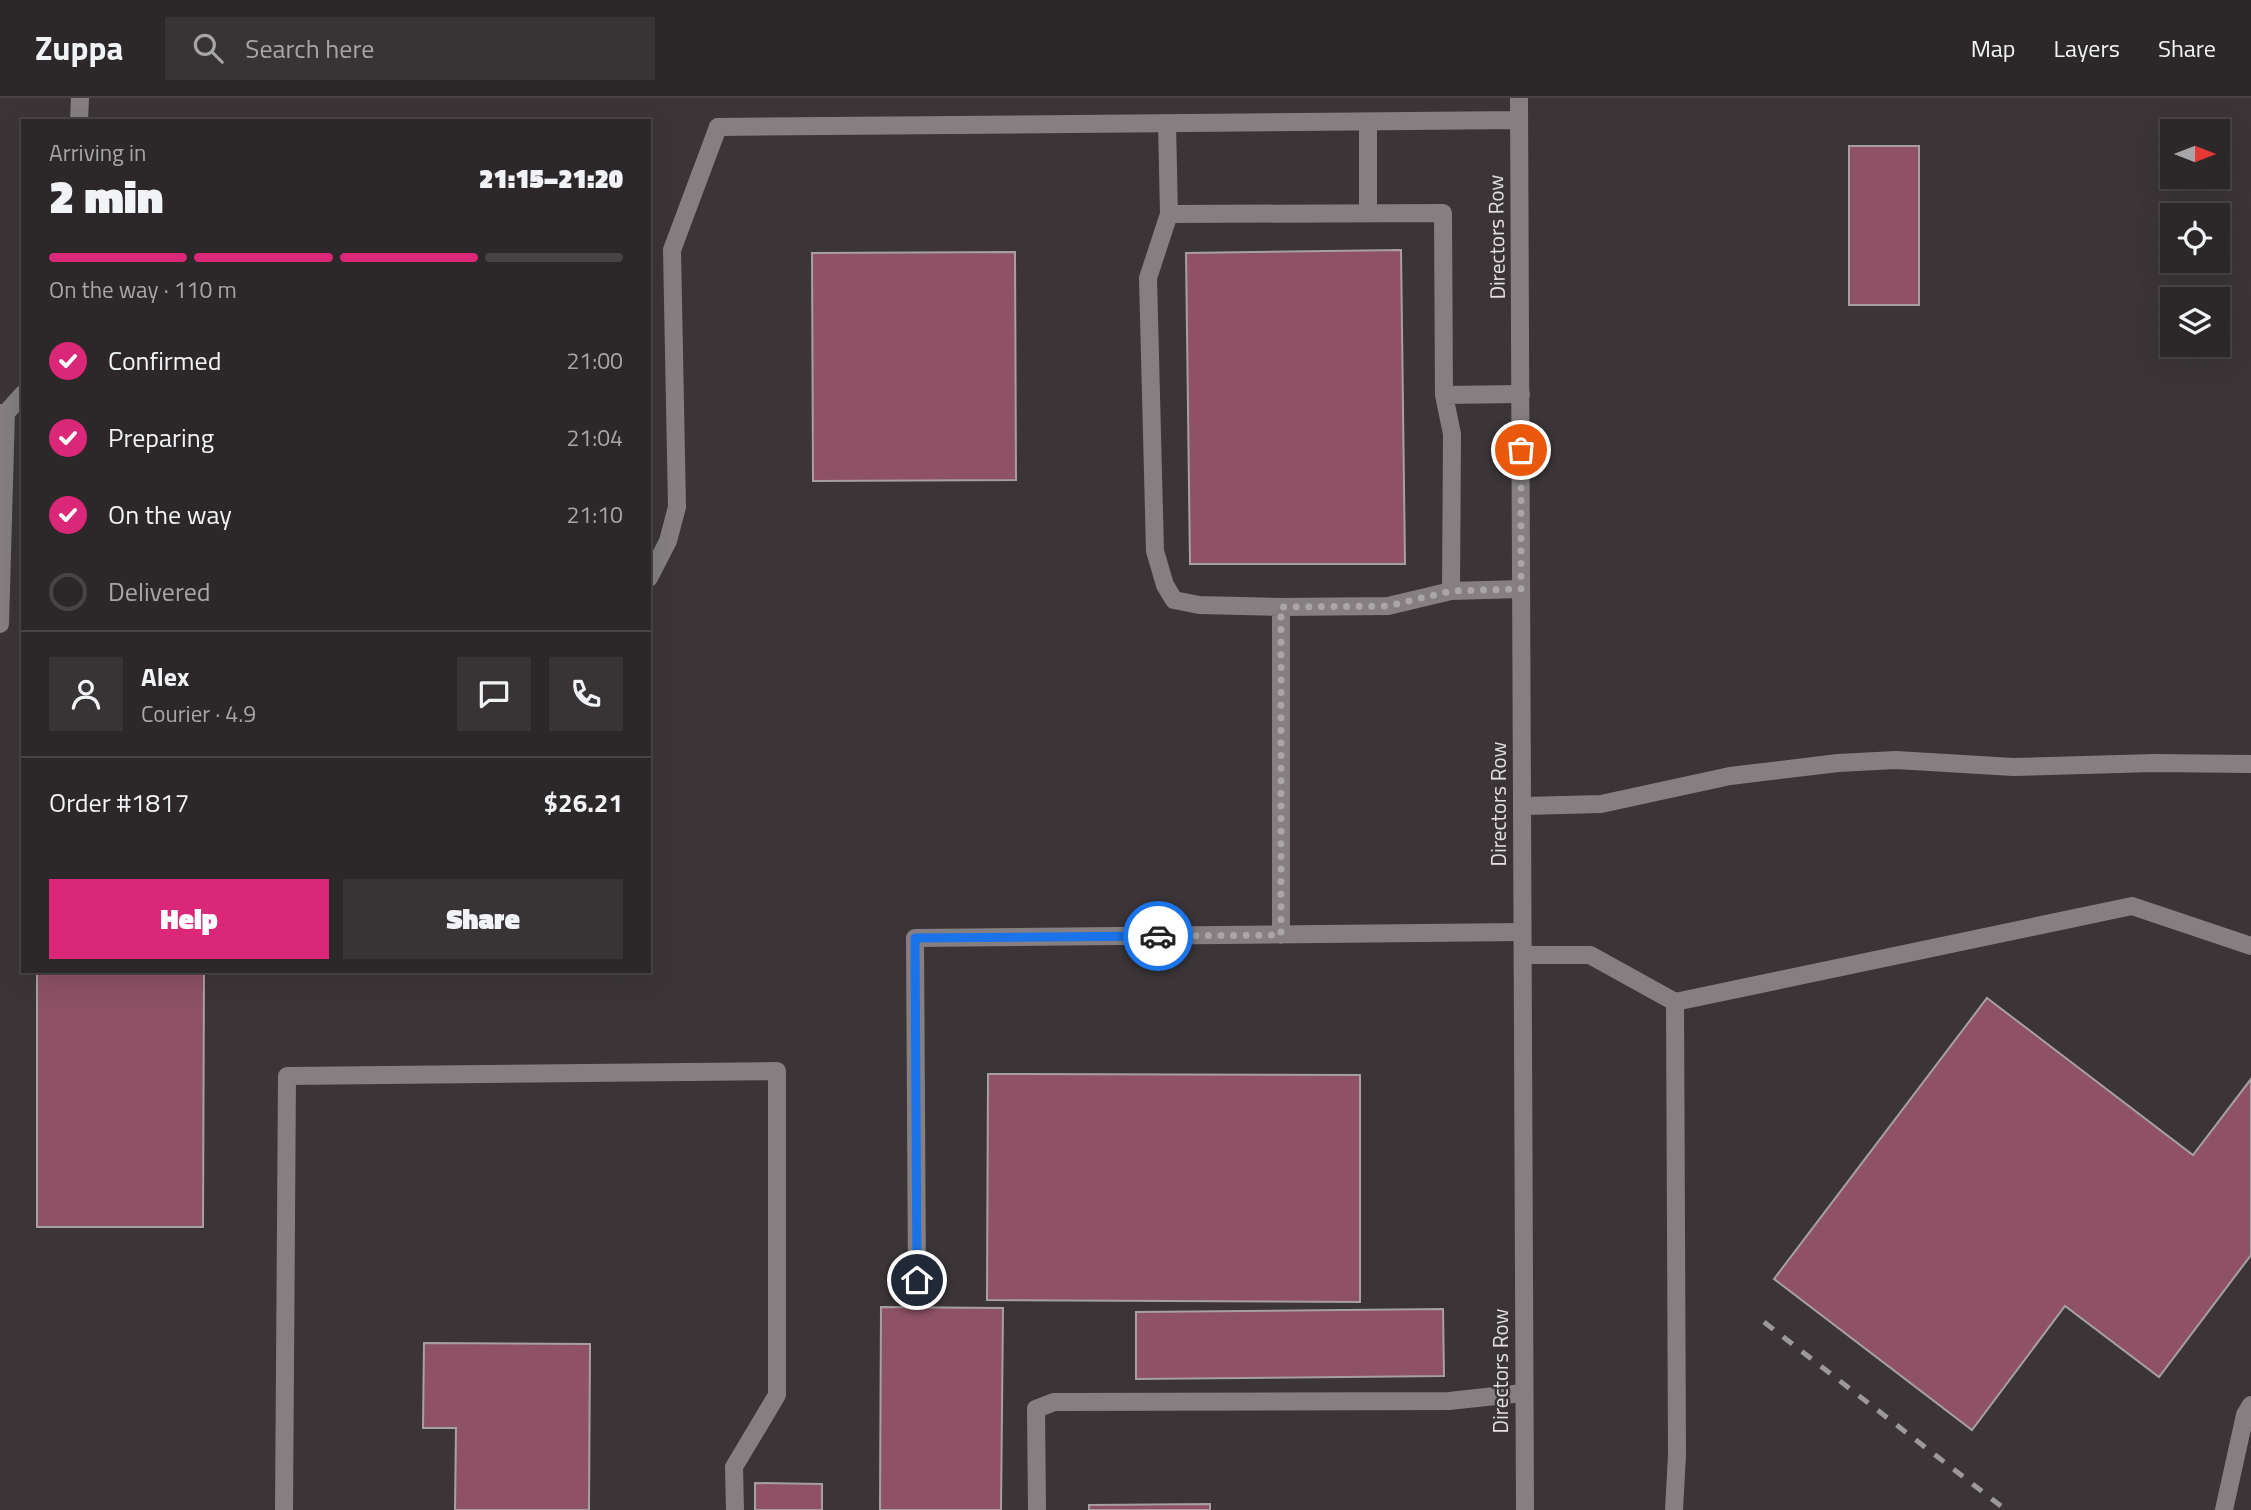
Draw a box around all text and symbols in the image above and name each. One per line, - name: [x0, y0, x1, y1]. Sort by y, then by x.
- search box: [165, 17, 655, 80]
- text: Zuppa: [35, 23, 123, 73]
- icon: search: [189, 29, 227, 67]
- text: Search here: [245, 29, 374, 68]
- text: Map: [1971, 30, 2016, 66]
- text: Layers: [2054, 30, 2120, 66]
- text: Share: [2158, 30, 2216, 66]
- north arrow: [2160, 119, 2230, 189]
- map controls: [2160, 119, 2230, 357]
- text: Arriving in: [49, 135, 146, 170]
- text: 21:15–21:20: [479, 159, 623, 198]
- text: 2 min: [49, 161, 163, 231]
- street label: Directors Row: [1479, 174, 1513, 300]
- button: locate: [2160, 203, 2230, 273]
- text: On the way · 110 m: [49, 272, 237, 307]
- button: layers: [2160, 287, 2230, 357]
- text: Confirmed: [108, 341, 222, 380]
- icon: check: [49, 342, 87, 380]
- text: 21:00: [566, 343, 623, 378]
- text: Preparing: [108, 418, 214, 457]
- icon: check: [49, 419, 87, 457]
- text: 21:04: [566, 420, 623, 455]
- pin: [1491, 420, 1551, 480]
- icon: bag: [1502, 431, 1540, 469]
- text: On the way: [108, 495, 232, 534]
- icon: check: [49, 496, 87, 534]
- text: 21:10: [566, 497, 623, 532]
- text: Delivered: [108, 572, 211, 611]
- button: person: [49, 657, 123, 731]
- text: Alex: [141, 657, 189, 696]
- button: chat: [457, 657, 531, 731]
- button: phone: [549, 657, 623, 731]
- text: Courier · 4.9: [141, 696, 256, 731]
- street label: Directors Row: [1482, 742, 1514, 866]
- text: Order #1817: [49, 783, 189, 822]
- text: $26.21: [544, 783, 623, 822]
- button: Help: [49, 879, 329, 959]
- button: Share: [343, 879, 623, 959]
- courier: [1123, 901, 1193, 971]
- icon: car: [1139, 917, 1177, 955]
- pin: [887, 1250, 947, 1310]
- icon: home: [898, 1261, 936, 1299]
- street label: Directors Row: [1484, 1309, 1516, 1433]

